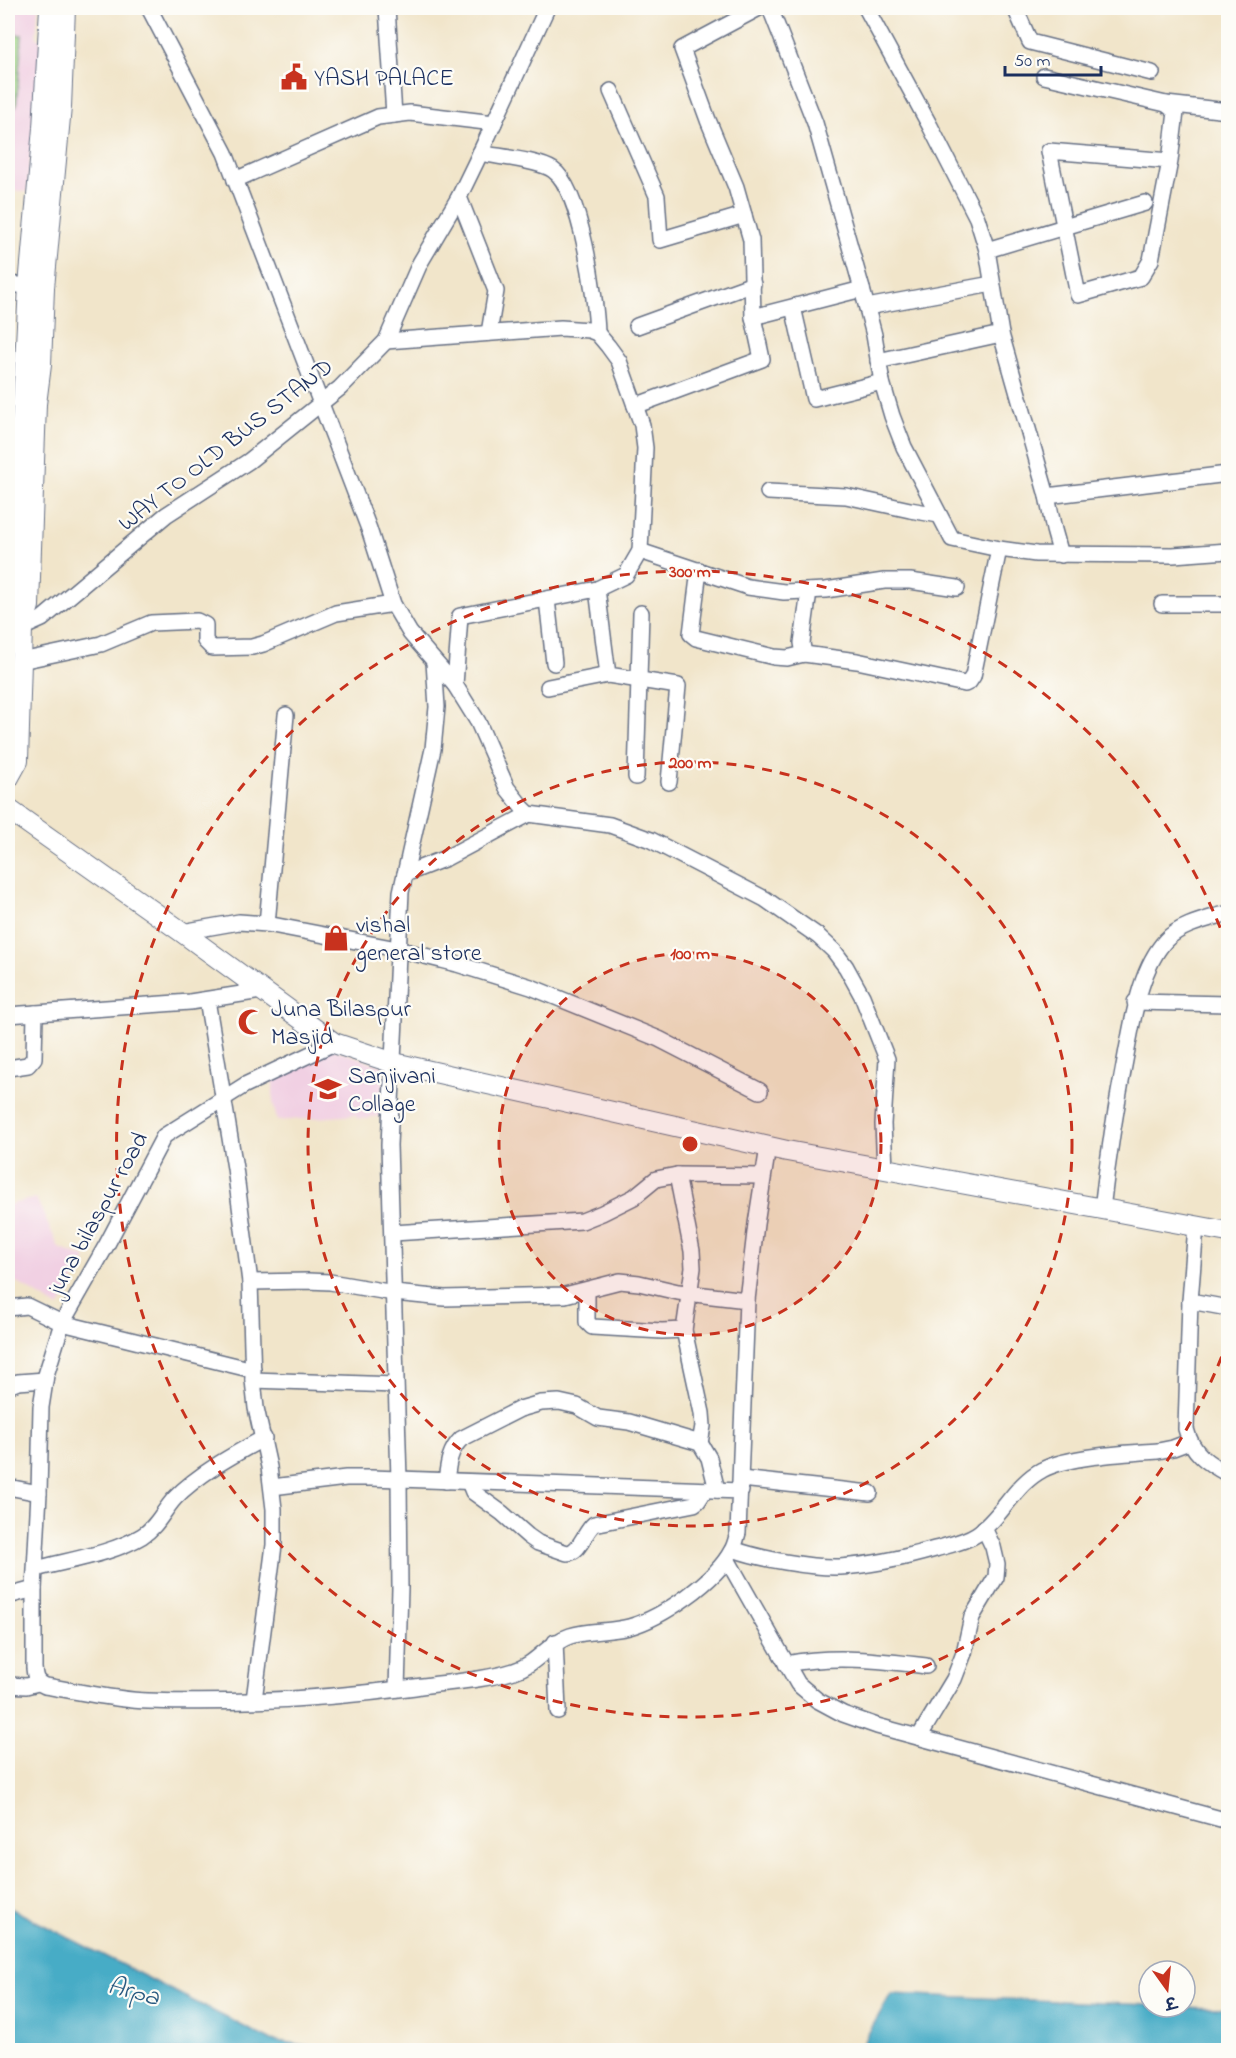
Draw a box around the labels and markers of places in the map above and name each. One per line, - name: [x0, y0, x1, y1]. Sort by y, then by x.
- public building icon: YASH PALACE: [279, 62, 309, 92]
- place label: YASH PALACE: [314, 62, 454, 97]
- place label: vishal general store: [355, 909, 482, 972]
- shop icon: vishal general store: [321, 923, 351, 953]
- place label: Juna Bilaspur Masjid: [271, 993, 412, 1056]
- mosque icon: Juna Bilaspur Masjid: [236, 1007, 266, 1037]
- place label: Sanjivani Collage: [348, 1060, 436, 1123]
- school or university icon: Sanjivani Collage: [313, 1074, 343, 1104]
- centre of rings: [680, 1134, 700, 1154]

